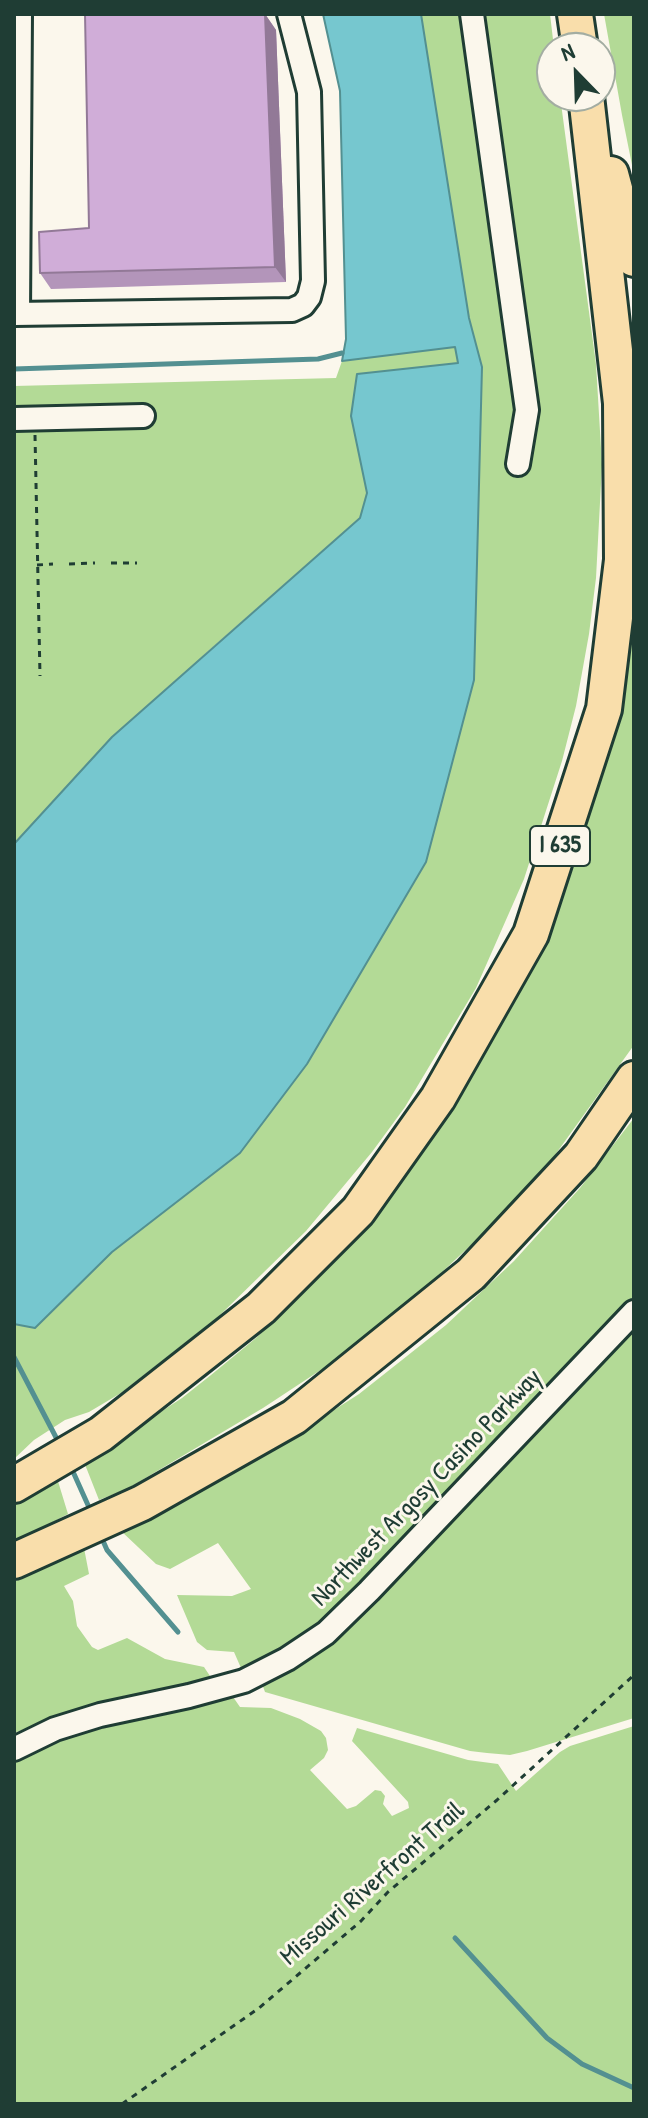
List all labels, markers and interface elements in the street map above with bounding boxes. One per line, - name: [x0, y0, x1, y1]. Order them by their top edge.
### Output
- north arrow: [536, 32, 616, 112]
- text: N: [556, 36, 579, 68]
- road number: I 635: [530, 826, 590, 866]
- street label: Northwest Argosy Casino Parkway: [305, 1363, 549, 1613]
- street label: Missouri Riverfront Trail: [274, 1795, 472, 1973]

